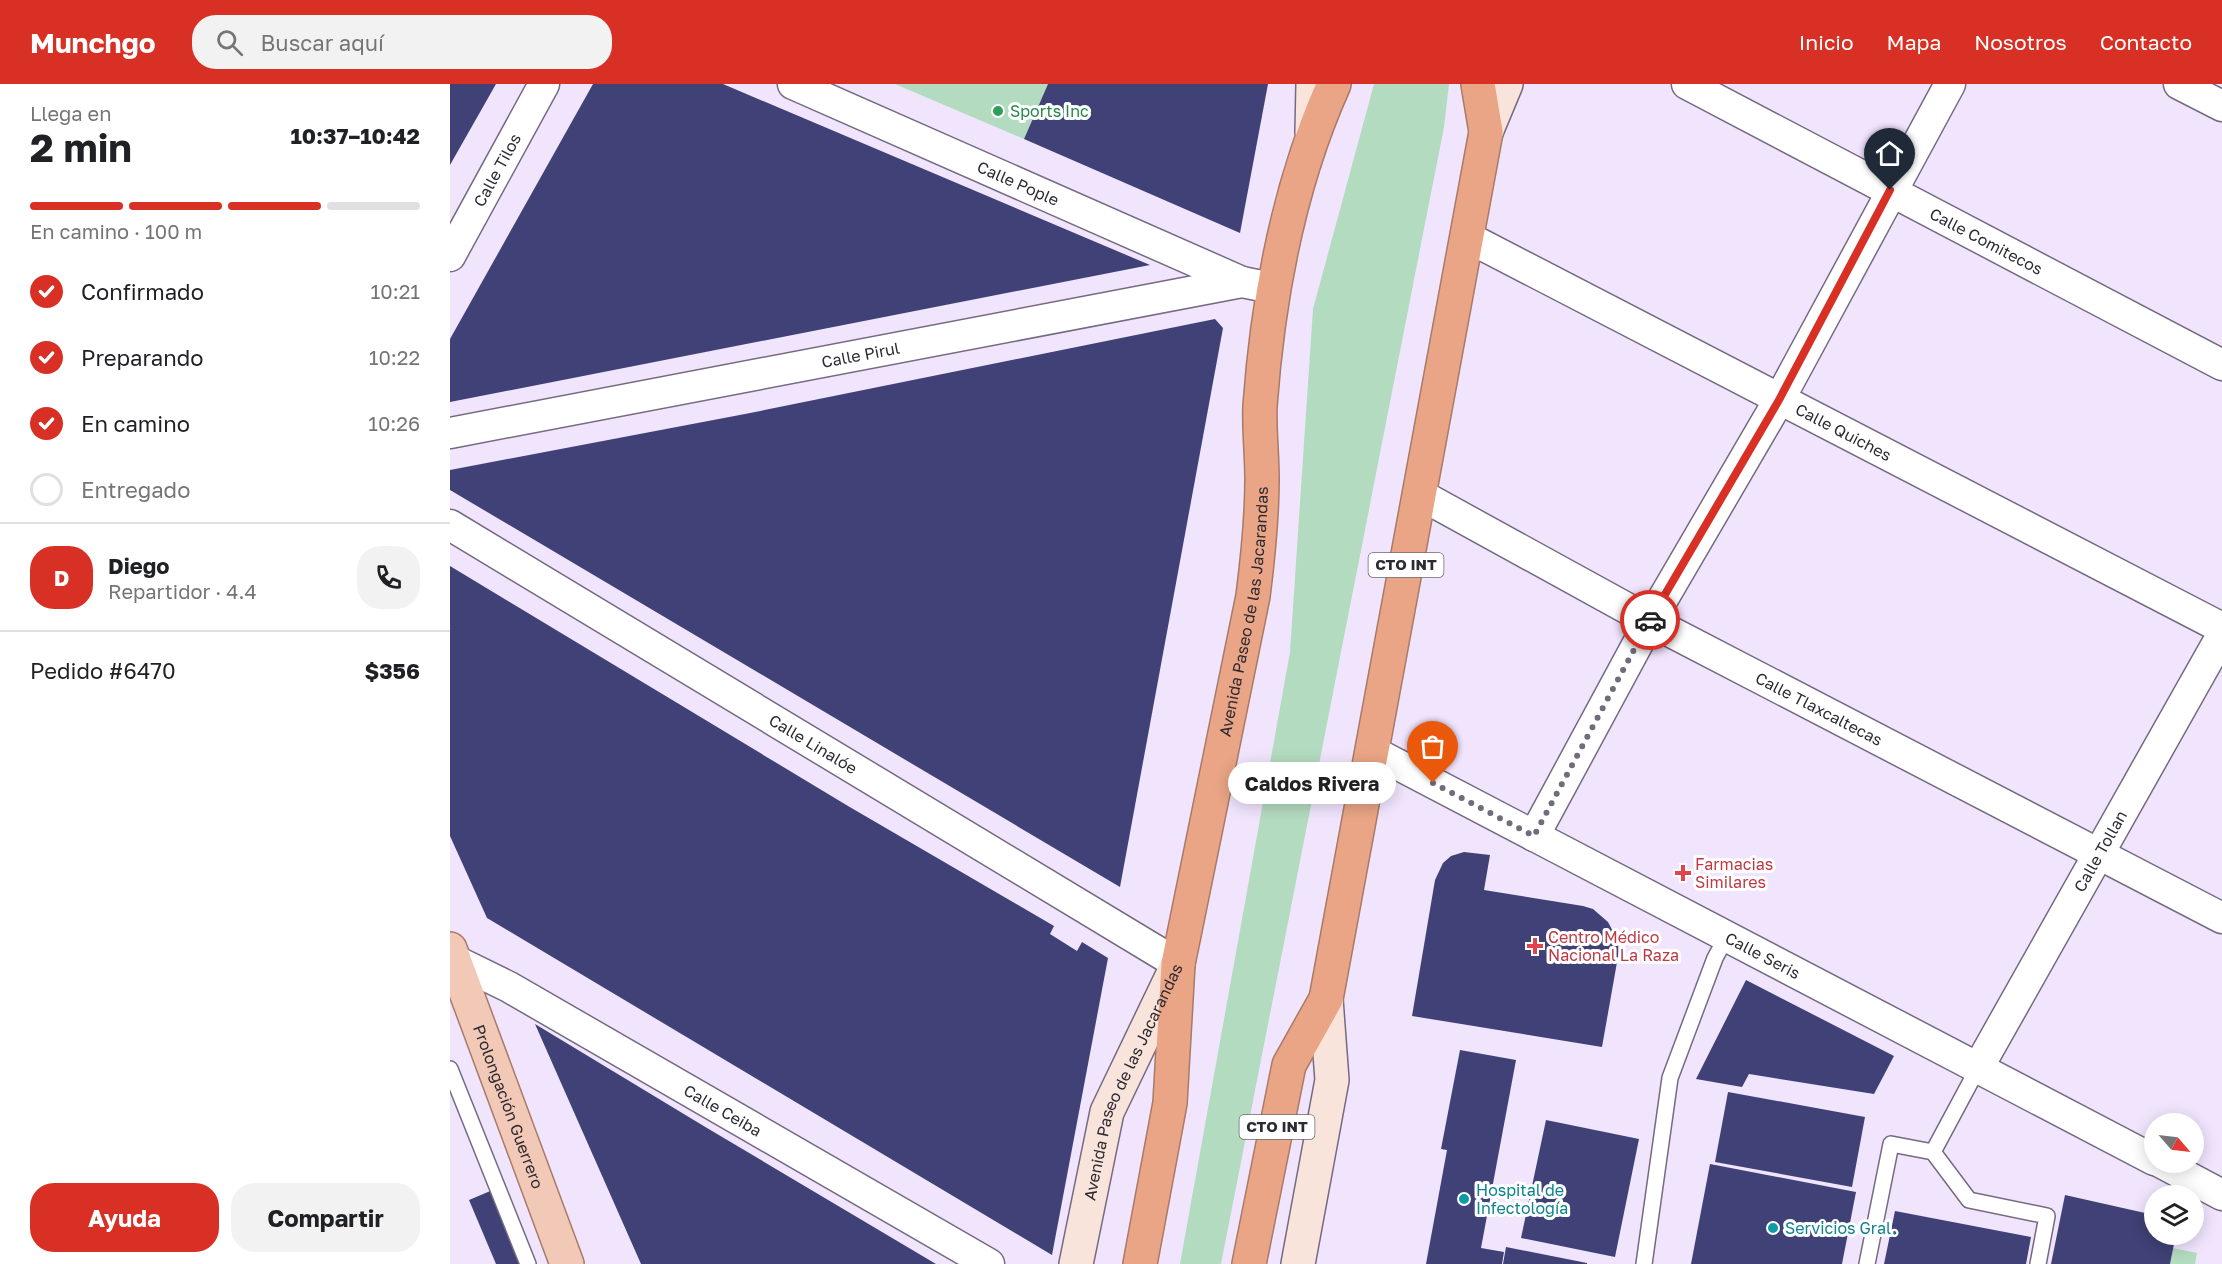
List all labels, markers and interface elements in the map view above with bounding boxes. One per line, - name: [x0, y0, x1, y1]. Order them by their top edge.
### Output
- search box: [192, 15, 612, 69]
- text: Munchgo: [30, 26, 156, 59]
- icon: search: [213, 26, 246, 59]
- text: Buscar aquí: [261, 29, 384, 56]
- text: Inicio: [1799, 29, 1854, 55]
- text: Mapa: [1887, 29, 1941, 55]
- text: Nosotros: [1974, 29, 2067, 55]
- text: Contacto: [2100, 29, 2192, 55]
- text: Llega en: [30, 101, 112, 125]
- place label: Sports Inc: [1010, 101, 1089, 121]
- marker: Sports Inc: [991, 104, 1005, 118]
- text: 10:37–10:42: [290, 122, 420, 149]
- text: 2 min: [30, 124, 132, 171]
- pin: [1864, 128, 1915, 190]
- street label: Calle Tilos: [469, 130, 525, 210]
- icon: home: [1873, 137, 1906, 170]
- street label: Calle Pople: [974, 156, 1062, 210]
- street label: Calle Comitecos: [1926, 203, 2046, 279]
- text: En camino · 100 m: [30, 219, 202, 243]
- icon: check: [30, 275, 63, 308]
- text: Confirmado: [81, 278, 204, 305]
- text: 10:21: [371, 279, 420, 303]
- street label: Calle Pirul: [820, 337, 901, 372]
- icon: check: [30, 341, 63, 374]
- text: Preparando: [81, 344, 204, 371]
- text: 10:22: [369, 345, 420, 369]
- street label: Calle Quiches: [1792, 399, 1895, 465]
- icon: check: [30, 407, 63, 440]
- text: En camino: [81, 410, 190, 437]
- text: 10:26: [368, 411, 420, 435]
- text: Entregado: [81, 476, 190, 503]
- street label: Avenida Paseo de las Jacarandas: [1215, 486, 1272, 738]
- button: phone: [357, 546, 420, 609]
- text: Diego: [108, 552, 169, 579]
- road number: CTO INT: [1368, 553, 1444, 577]
- text: D: [54, 564, 69, 591]
- text: Repartidor · 4.4: [108, 579, 257, 603]
- courier: [1620, 590, 1680, 650]
- icon: car: [1634, 604, 1667, 637]
- text: Pedido #6470: [30, 657, 176, 684]
- text: $356: [364, 657, 420, 684]
- street label: Calle Tlaxcaltecas: [1752, 667, 1886, 750]
- street label: Calle Linalóe: [765, 710, 861, 778]
- pin: [1407, 721, 1458, 783]
- icon: bag: [1416, 730, 1449, 763]
- callout: Caldos Rivera: [1229, 762, 1397, 804]
- text: Caldos Rivera: [1245, 771, 1379, 795]
- street label: Calle Tollan: [2069, 807, 2131, 895]
- place label: Farmacias Similares: [1695, 854, 1773, 892]
- marker: Farmacias Similares: [1676, 866, 1690, 880]
- place label: Centro Médico Nacional La Raza: [1548, 927, 1679, 965]
- street label: Calle Seris: [1722, 928, 1804, 983]
- marker: Centro Médico Nacional La Raza: [1526, 937, 1544, 955]
- street label: Avenida Paseo de las Jacarandas: [1079, 960, 1187, 1202]
- street label: Prolongación Guerrero: [469, 1022, 548, 1191]
- street label: Calle Ceiba: [680, 1080, 765, 1141]
- north arrow: [2144, 1113, 2204, 1173]
- map controls: [2144, 1113, 2204, 1245]
- road number: CTO INT: [1240, 1115, 1314, 1139]
- place label: Hospital de Infectología: [1476, 1180, 1568, 1218]
- button: Ayuda: [30, 1183, 219, 1252]
- button: Compartir: [231, 1183, 420, 1252]
- button: layers: [2144, 1185, 2204, 1245]
- marker: Hospital de Infectología: [1457, 1192, 1471, 1206]
- place label: Servicios Gral.: [1785, 1218, 1897, 1238]
- marker: Servicios Gral.: [1766, 1221, 1780, 1235]

